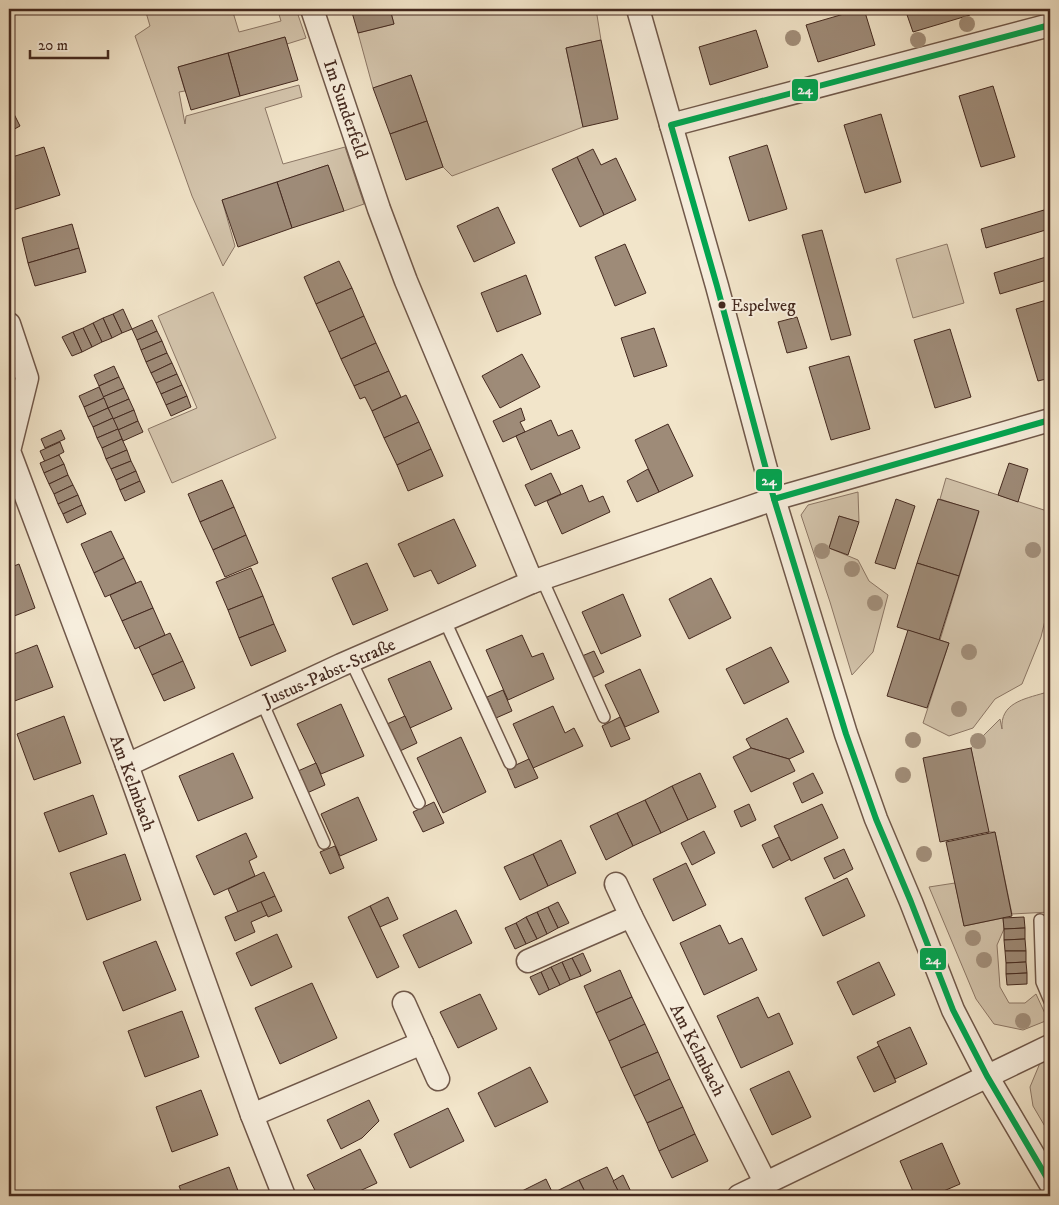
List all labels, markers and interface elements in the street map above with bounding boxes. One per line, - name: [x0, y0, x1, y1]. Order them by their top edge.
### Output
- scale bar: [30, 28, 108, 60]
- text: 20 m: [38, 36, 68, 55]
- street label: Im Sunderfeld: [318, 57, 372, 162]
- line badge: 24: [791, 78, 819, 102]
- text: 24: [798, 81, 813, 99]
- place label: Espelweg: [731, 295, 796, 317]
- marker: Espelweg: [717, 300, 727, 310]
- line badge: 24: [755, 468, 783, 492]
- text: 24: [762, 472, 777, 490]
- street label: Justus-Pabst-Straße: [258, 634, 399, 713]
- street label: Am Kelmbach: [104, 732, 160, 835]
- line badge: 24: [919, 947, 947, 971]
- text: 24: [926, 951, 941, 969]
- street label: Am Kelmbach: [664, 1001, 730, 1101]

